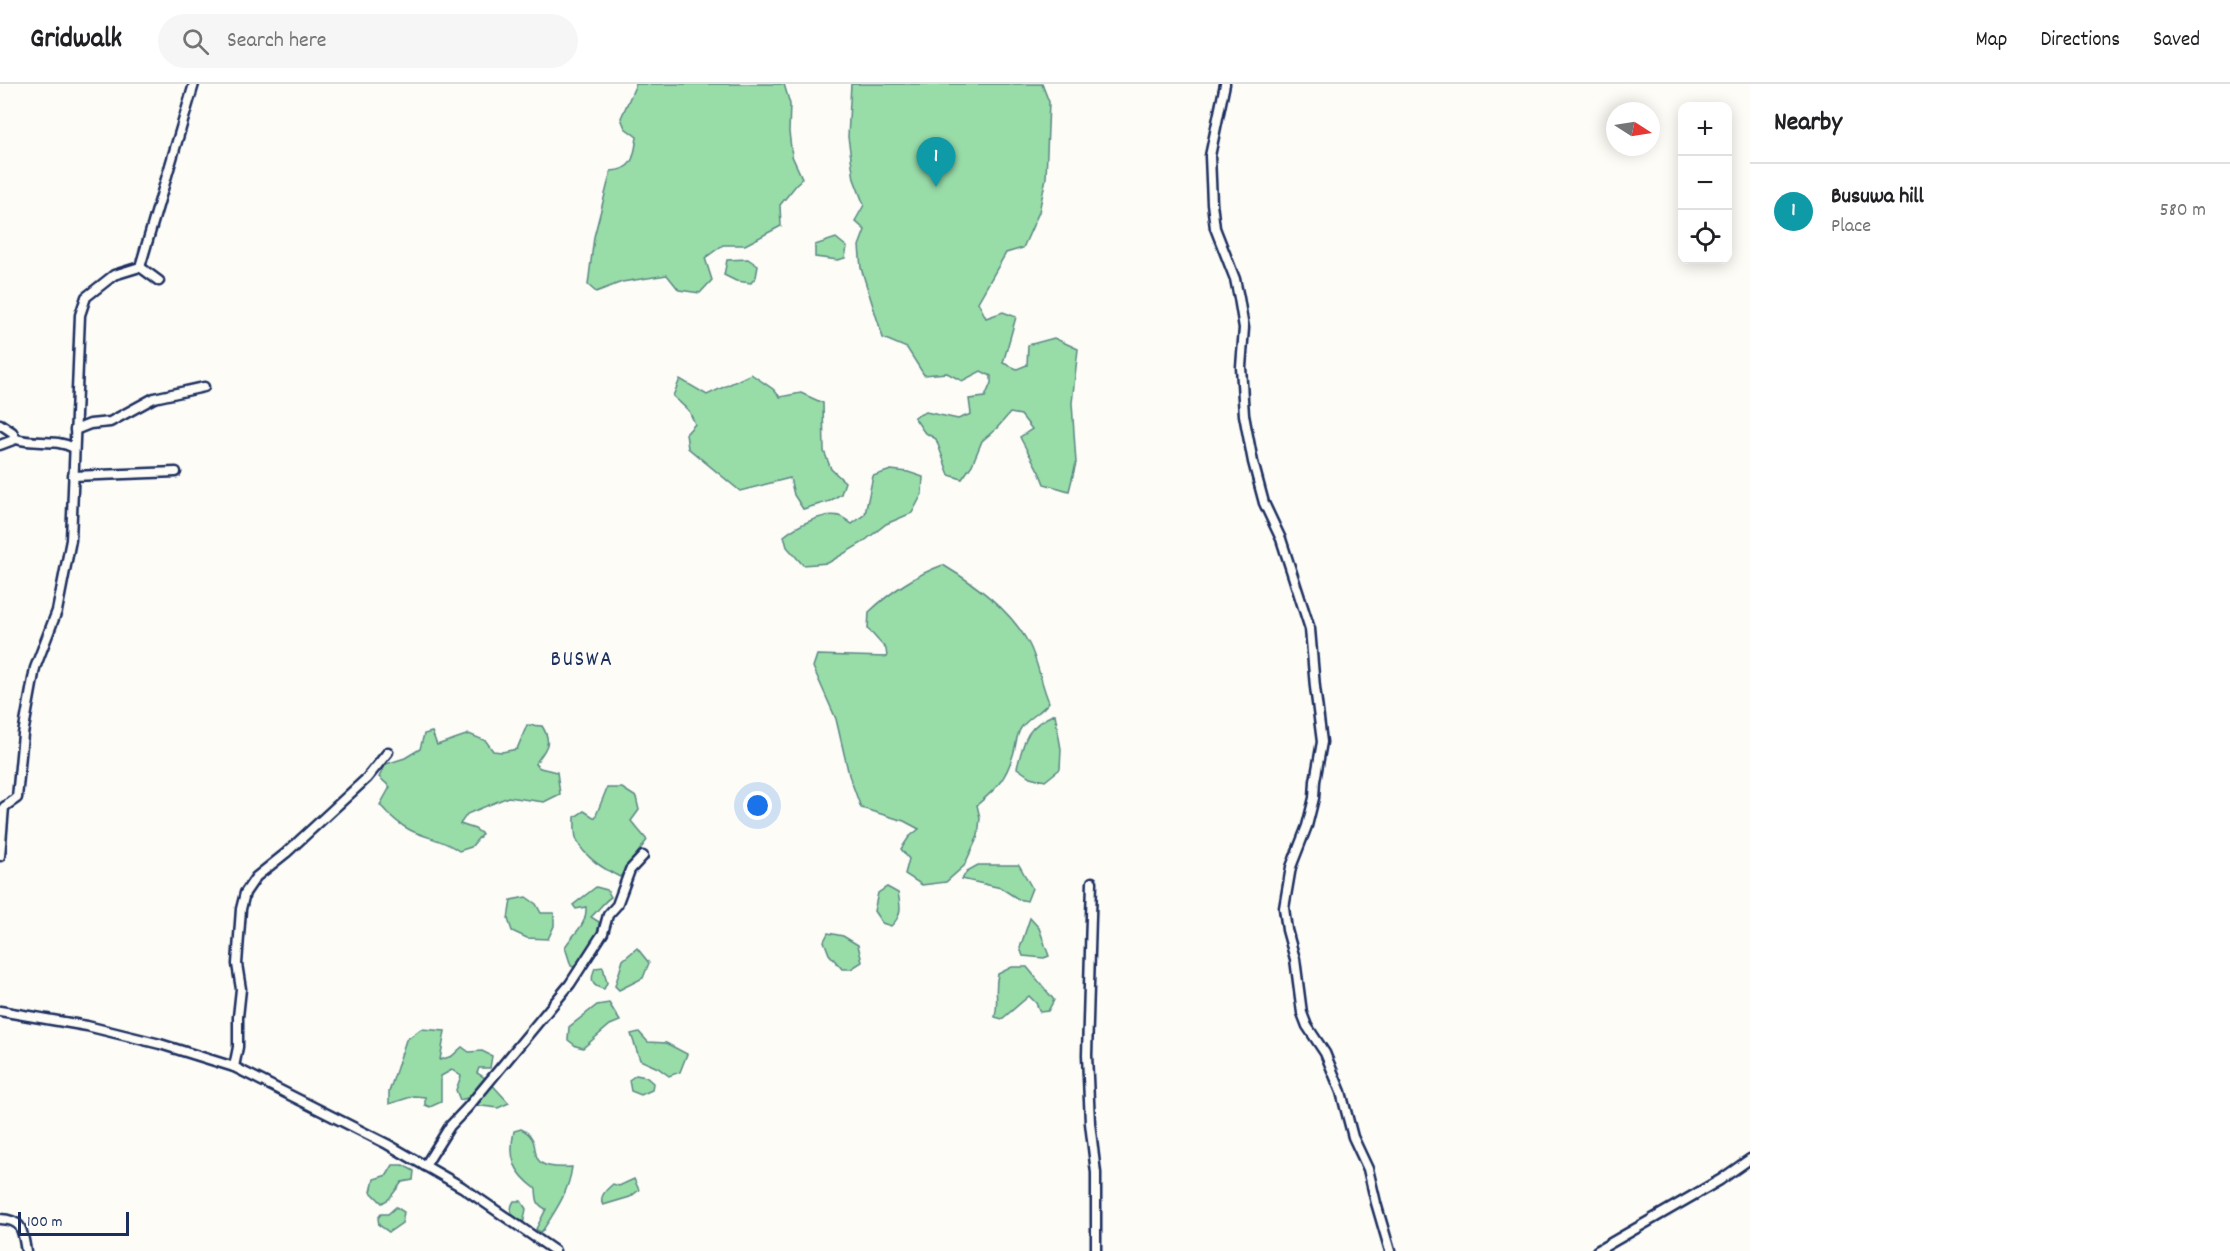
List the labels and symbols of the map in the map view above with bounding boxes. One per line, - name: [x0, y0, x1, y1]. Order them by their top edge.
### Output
- north arrow: [1606, 102, 1660, 156]
- pin: 1: [916, 138, 956, 187]
- district label: BUSWA: [551, 645, 613, 676]
- your location: [743, 791, 772, 820]
- scale bar: [18, 1209, 129, 1236]

